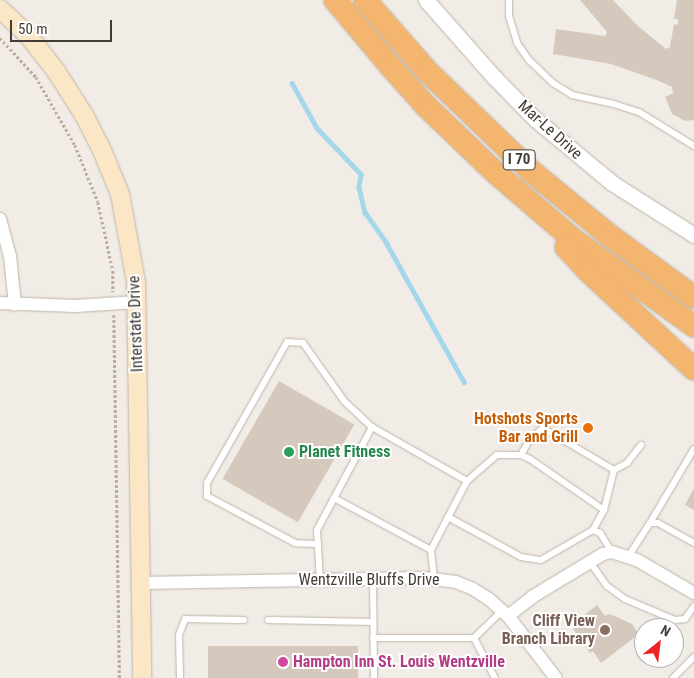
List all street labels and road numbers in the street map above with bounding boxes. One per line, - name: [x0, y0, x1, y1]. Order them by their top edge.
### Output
- street label: Mar-Le Drive: [514, 96, 586, 164]
- road number: I 70: [502, 148, 536, 172]
- street label: Interstate Drive: [125, 276, 147, 372]
- street label: Wentzville Bluffs Drive: [298, 570, 440, 590]

